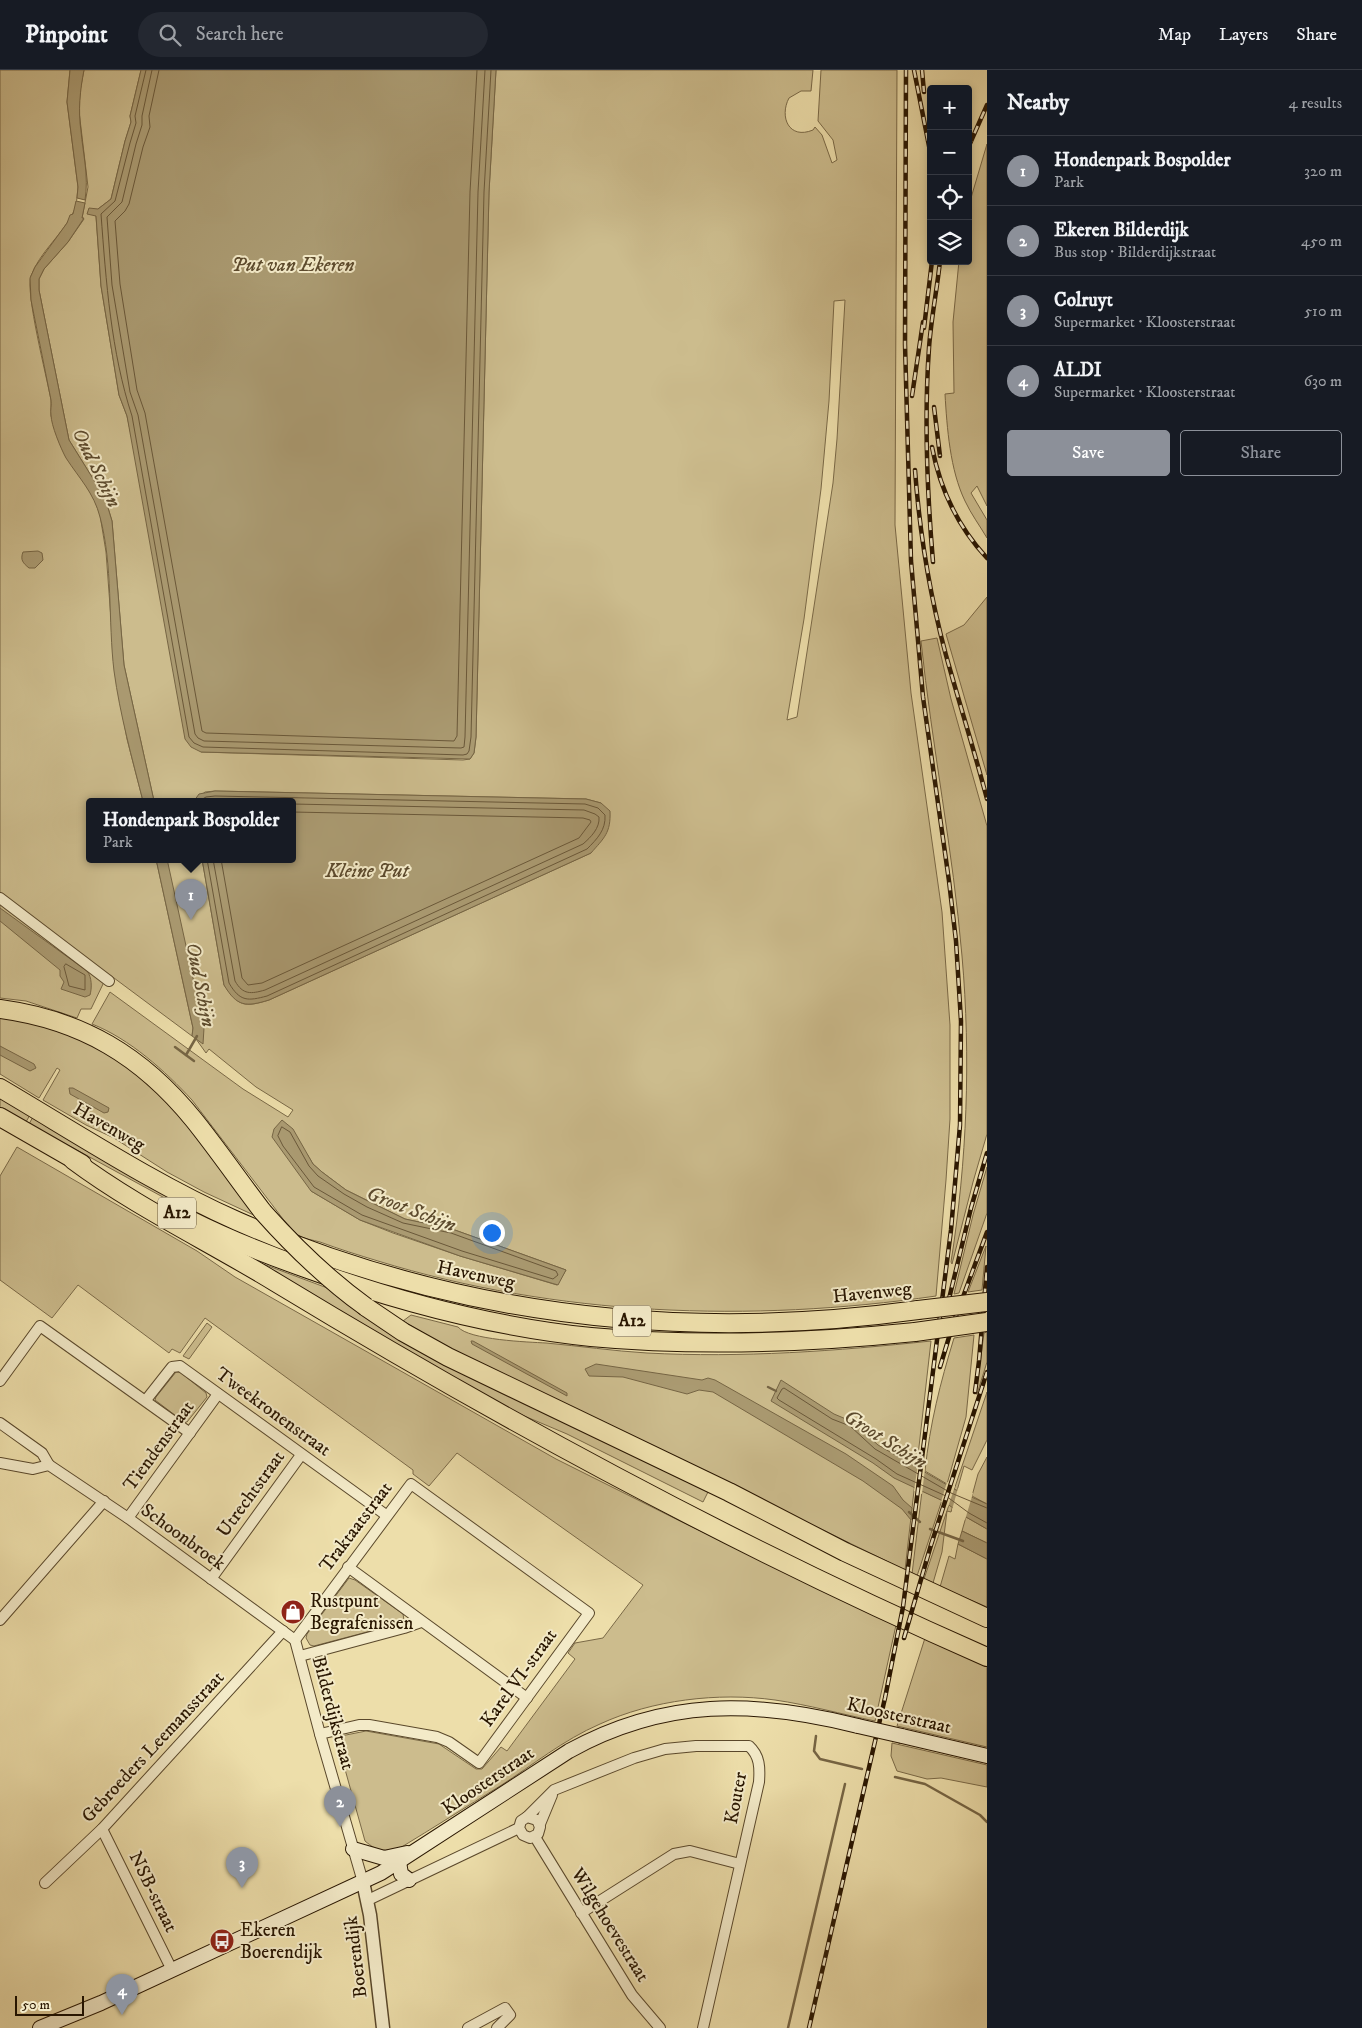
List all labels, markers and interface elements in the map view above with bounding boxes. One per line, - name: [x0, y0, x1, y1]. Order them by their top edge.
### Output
- search box: [138, 12, 488, 57]
- text: Pinpoint: [25, 20, 108, 50]
- icon: search: [156, 21, 184, 49]
- text: Search here: [196, 23, 284, 46]
- text: Map: [1158, 24, 1191, 46]
- text: Layers: [1219, 24, 1268, 46]
- text: Share: [1296, 24, 1337, 46]
- map controls: [927, 85, 972, 265]
- button: +: [927, 85, 972, 130]
- text: Nearby: [1007, 90, 1069, 116]
- text: 4 results: [1289, 93, 1342, 113]
- button: −: [927, 130, 972, 175]
- text: Hondenpark Bospolder: [1054, 149, 1231, 172]
- text: 1: [1020, 161, 1026, 181]
- text: 320 m: [1304, 161, 1342, 181]
- text: Park: [1054, 172, 1084, 192]
- button: locate: [927, 175, 972, 220]
- text: Ekeren Bilderdijk: [1054, 219, 1189, 242]
- button: layers: [927, 220, 972, 265]
- text: 2: [1019, 231, 1027, 251]
- text: 450 m: [1301, 231, 1342, 251]
- text: Bus stop · Bilderdijkstraat: [1054, 242, 1216, 262]
- water label: Put van Ekeren: [232, 253, 354, 278]
- text: Colruyt: [1054, 289, 1113, 312]
- text: 3: [1020, 301, 1026, 321]
- text: 510 m: [1304, 301, 1342, 321]
- text: Supermarket · Kloosterstraat: [1054, 312, 1235, 332]
- text: ALDI: [1054, 359, 1102, 382]
- text: 4: [1018, 371, 1028, 391]
- text: 630 m: [1304, 371, 1342, 391]
- text: Supermarket · Kloosterstraat: [1054, 382, 1235, 402]
- water label: Oud Schijn: [66, 424, 126, 512]
- button: Save: [1007, 430, 1170, 476]
- button: Share: [1180, 430, 1342, 476]
- popup: [86, 798, 296, 863]
- text: Hondenpark Bospolder: [103, 809, 279, 832]
- text: Park: [103, 832, 133, 852]
- water label: Kleine Put: [324, 859, 410, 884]
- pin: 1: [175, 879, 207, 920]
- water label: Oud Schijn: [180, 941, 220, 1029]
- street label: Havenweg: [69, 1097, 150, 1157]
- water label: Groot Schijn: [363, 1182, 459, 1238]
- road number: A12: [158, 1198, 196, 1228]
- your location: [479, 1220, 505, 1246]
- street label: Havenweg: [435, 1256, 518, 1295]
- street label: Havenweg: [831, 1277, 913, 1309]
- road number: A12: [613, 1306, 651, 1336]
- street label: Tweekronenstraat: [211, 1362, 335, 1462]
- street label: Tiendenstraat: [119, 1396, 199, 1496]
- water label: Groot Schijn: [839, 1405, 931, 1475]
- street label: Utrechtstraat: [212, 1446, 290, 1542]
- street label: Traktaatstraat: [315, 1477, 397, 1577]
- street label: Schoonbroek: [136, 1499, 230, 1576]
- place label: Rustpunt Begrafenissen: [310, 1590, 414, 1635]
- shop icon: Rustpunt Begrafenissen: [280, 1599, 306, 1625]
- street label: Karel VI-straat: [476, 1625, 562, 1731]
- street label: Bilderdijkstraat: [307, 1654, 359, 1772]
- street label: Gebroeders Leemansstraat: [77, 1666, 229, 1828]
- street label: Kloosterstraat: [844, 1693, 954, 1739]
- street label: Kloosterstraat: [437, 1742, 539, 1820]
- street label: Kouter: [720, 1770, 752, 1826]
- pin: 2: [324, 1786, 356, 1827]
- pin: 3: [226, 1847, 258, 1888]
- street label: NSB-straat: [124, 1848, 182, 1936]
- street label: Wilgehoevestraat: [565, 1863, 654, 1986]
- street label: Boerendijk: [339, 1914, 372, 1999]
- place label: Ekeren Boerendijk: [240, 1919, 323, 1964]
- bus stop icon: Ekeren Boerendijk: [209, 1928, 235, 1954]
- pin: 4: [106, 1974, 138, 2015]
- scale bar: [15, 1993, 84, 2016]
- text: 50 m: [22, 1996, 50, 2014]

